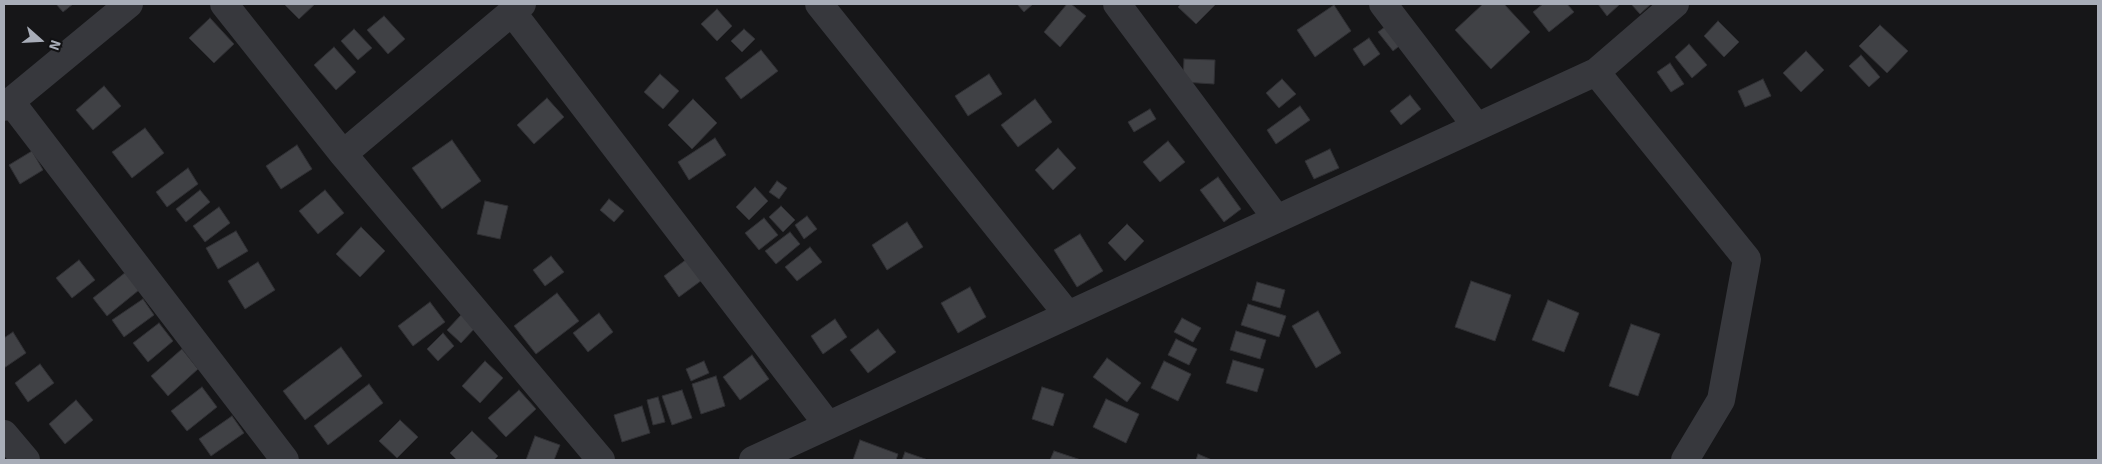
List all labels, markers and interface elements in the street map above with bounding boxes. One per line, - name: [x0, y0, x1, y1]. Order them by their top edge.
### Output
- north arrow: [15, 15, 65, 65]
- text: N: [45, 38, 64, 52]

